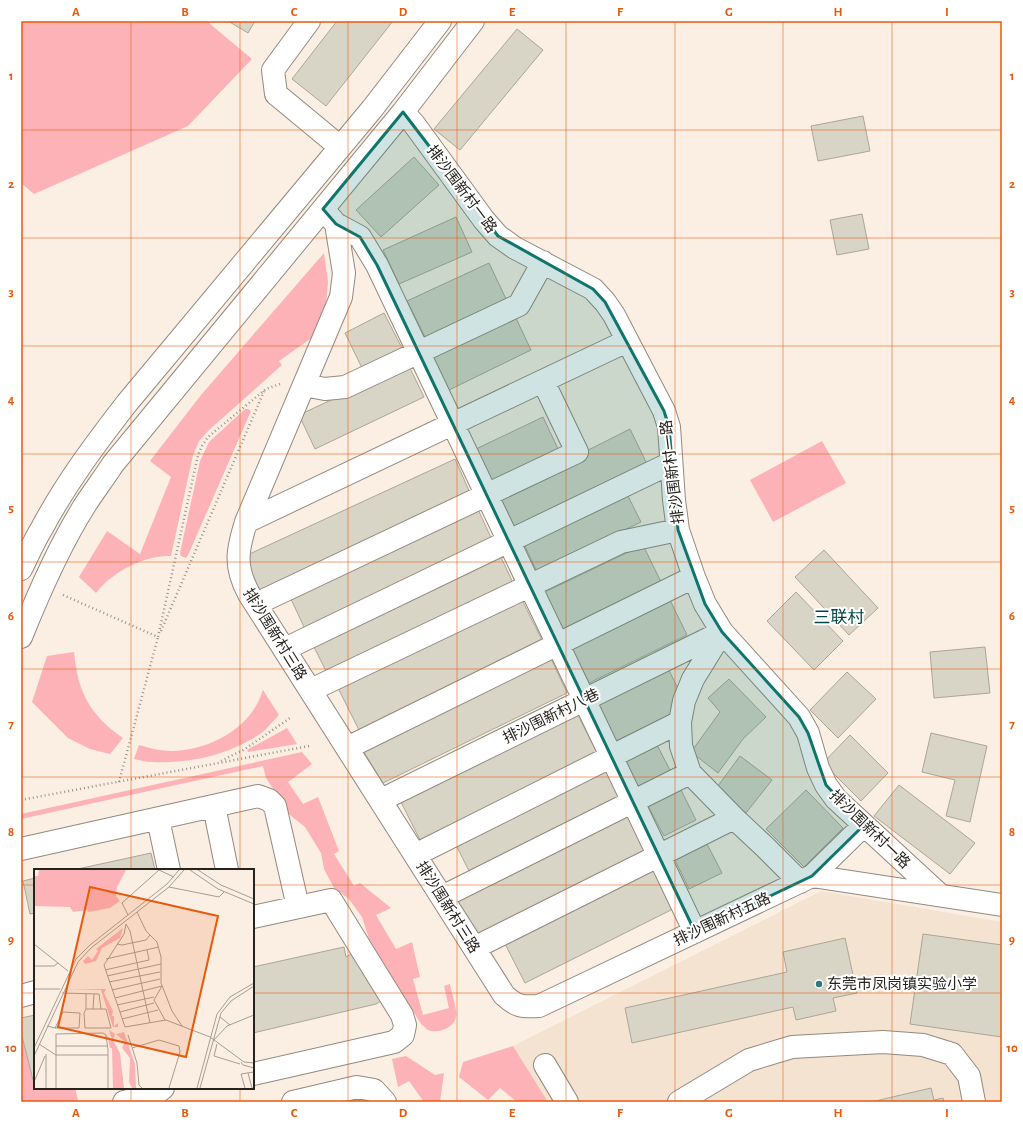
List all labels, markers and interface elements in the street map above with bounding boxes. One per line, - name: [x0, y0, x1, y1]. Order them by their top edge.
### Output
- text: A: [72, 6, 80, 19]
- text: B: [181, 6, 189, 19]
- text: C: [291, 6, 298, 19]
- text: D: [399, 6, 408, 19]
- text: E: [509, 6, 516, 19]
- text: F: [617, 6, 624, 19]
- text: G: [725, 6, 733, 19]
- text: H: [833, 6, 843, 19]
- text: I: [945, 6, 949, 19]
- text: 1: [9, 70, 13, 83]
- text: 1: [1010, 70, 1014, 83]
- street label: 排沙围新村一路: [424, 142, 501, 236]
- text: 2: [8, 178, 14, 191]
- text: 2: [1009, 178, 1015, 191]
- text: 3: [8, 286, 14, 299]
- text: 3: [1009, 286, 1015, 299]
- text: 4: [8, 394, 15, 407]
- text: 4: [1009, 394, 1016, 407]
- street label: 排沙围新村一路: [657, 419, 686, 525]
- text: 5: [8, 502, 14, 515]
- text: 5: [1009, 502, 1015, 515]
- street label: 排沙围新村三路: [240, 585, 310, 683]
- district label: 三联村: [814, 608, 865, 626]
- text: 6: [8, 610, 14, 623]
- text: 6: [1009, 610, 1015, 623]
- street label: 排沙围新村八巷: [500, 685, 602, 746]
- text: 7: [8, 718, 14, 731]
- text: 7: [1009, 718, 1015, 731]
- street label: 排沙围新村一路: [827, 786, 914, 871]
- text: 8: [8, 826, 14, 839]
- text: 8: [1009, 826, 1015, 839]
- street label: 排沙围新村三路: [413, 858, 483, 956]
- inset map: [34, 869, 254, 1089]
- street label: 排沙围新村五路: [671, 889, 773, 948]
- text: 9: [8, 934, 14, 947]
- text: 9: [1009, 934, 1015, 947]
- place label: 东莞市凤岗镇实验小学: [827, 976, 977, 992]
- marker: 东莞市凤岗镇实验小学: [814, 979, 824, 989]
- text: 10: [5, 1042, 17, 1055]
- text: 10: [1006, 1042, 1018, 1055]
- text: A: [72, 1107, 80, 1120]
- text: B: [181, 1107, 189, 1120]
- text: C: [291, 1107, 298, 1120]
- text: D: [399, 1107, 408, 1120]
- text: E: [509, 1107, 516, 1120]
- text: F: [617, 1107, 624, 1120]
- text: G: [725, 1107, 733, 1120]
- text: H: [833, 1107, 843, 1120]
- text: I: [945, 1107, 949, 1120]

